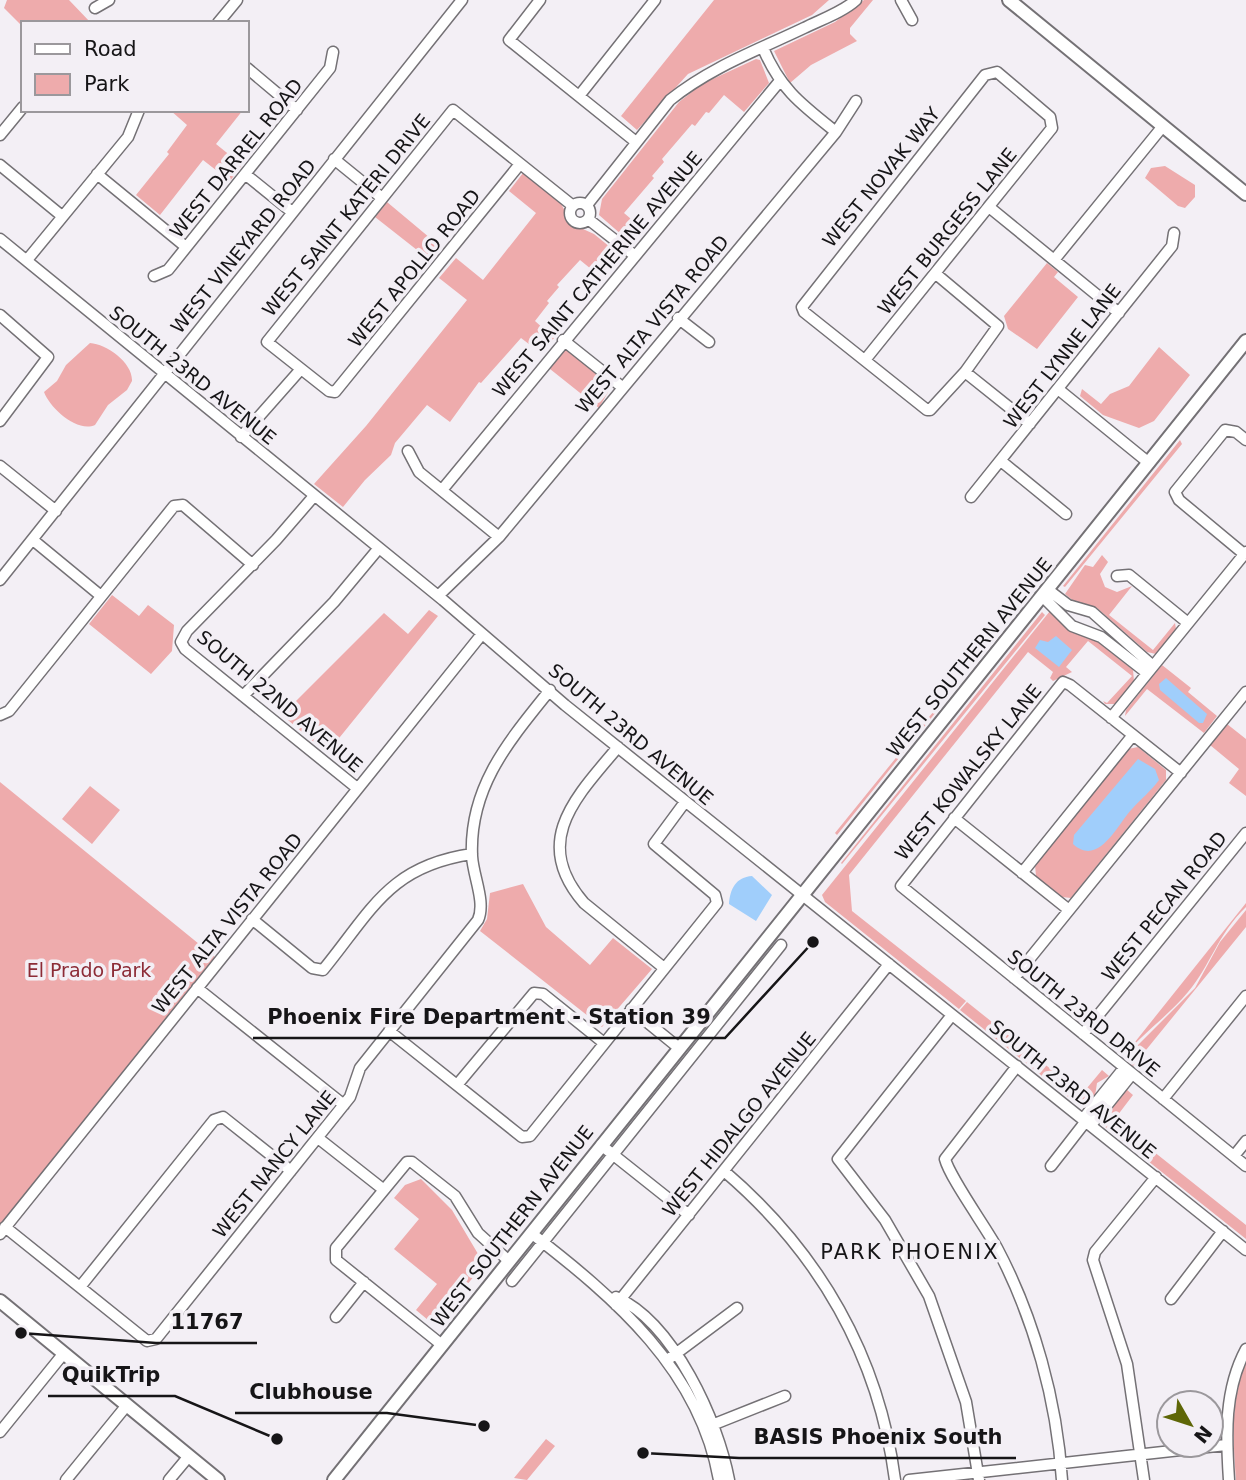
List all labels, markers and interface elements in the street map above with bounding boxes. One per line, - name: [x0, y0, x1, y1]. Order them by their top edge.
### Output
- legend: [21, 21, 248, 112]
- text: Road: [84, 37, 137, 61]
- text: Park: [84, 72, 130, 96]
- street label: WEST DARREL ROAD: [165, 74, 307, 242]
- street label: WEST NOVAK WAY: [818, 102, 944, 251]
- street label: WEST SAINT KATERI DRIVE: [258, 109, 434, 321]
- street label: WEST BURGESS LANE: [873, 143, 1021, 319]
- street label: WEST SAINT CATHERINE AVENUE: [488, 147, 706, 401]
- street label: WEST VINEYARD ROAD: [166, 154, 320, 338]
- street label: WEST APOLLO ROAD: [344, 185, 484, 351]
- street label: WEST ALTA VISTA ROAD: [571, 230, 733, 418]
- street label: WEST LYNNE LANE: [999, 280, 1125, 432]
- street label: SOUTH 23RD AVENUE: [105, 301, 281, 449]
- street label: WEST SOUTHERN AVENUE: [882, 553, 1056, 761]
- street label: SOUTH 22ND AVENUE: [193, 625, 367, 777]
- street label: SOUTH 23RD AVENUE: [544, 659, 718, 809]
- street label: WEST KOWALSKY LANE: [890, 680, 1046, 864]
- street label: WEST PECAN ROAD: [1097, 827, 1231, 985]
- street label: WEST ALTA VISTA ROAD: [147, 828, 307, 1018]
- street label: SOUTH 23RD DRIVE: [1004, 945, 1164, 1081]
- park label: El Prado Park: [27, 959, 151, 981]
- callout: Phoenix Fire Department - Station 39: [253, 996, 725, 1038]
- text: Phoenix Fire Department - Station 39: [267, 1005, 711, 1029]
- street label: SOUTH 23RD AVENUE: [985, 1015, 1161, 1163]
- street label: WEST HIDALGO AVENUE: [658, 1027, 820, 1221]
- street label: WEST NANCY LANE: [208, 1086, 340, 1242]
- street label: WEST SOUTHERN AVENUE: [426, 1121, 598, 1331]
- district label: PARK PHOENIX: [820, 1240, 1000, 1264]
- callout: 11767: [156, 1301, 257, 1343]
- text: 11767: [170, 1310, 244, 1334]
- callout: QuikTrip: [48, 1354, 175, 1396]
- text: QuikTrip: [62, 1363, 160, 1387]
- callout: Clubhouse: [235, 1371, 387, 1413]
- text: Clubhouse: [249, 1380, 373, 1404]
- north arrow: [1155, 1389, 1225, 1459]
- callout: BASIS Phoenix South: [739, 1416, 1016, 1458]
- text: N: [1190, 1422, 1217, 1448]
- text: BASIS Phoenix South: [753, 1425, 1003, 1449]

